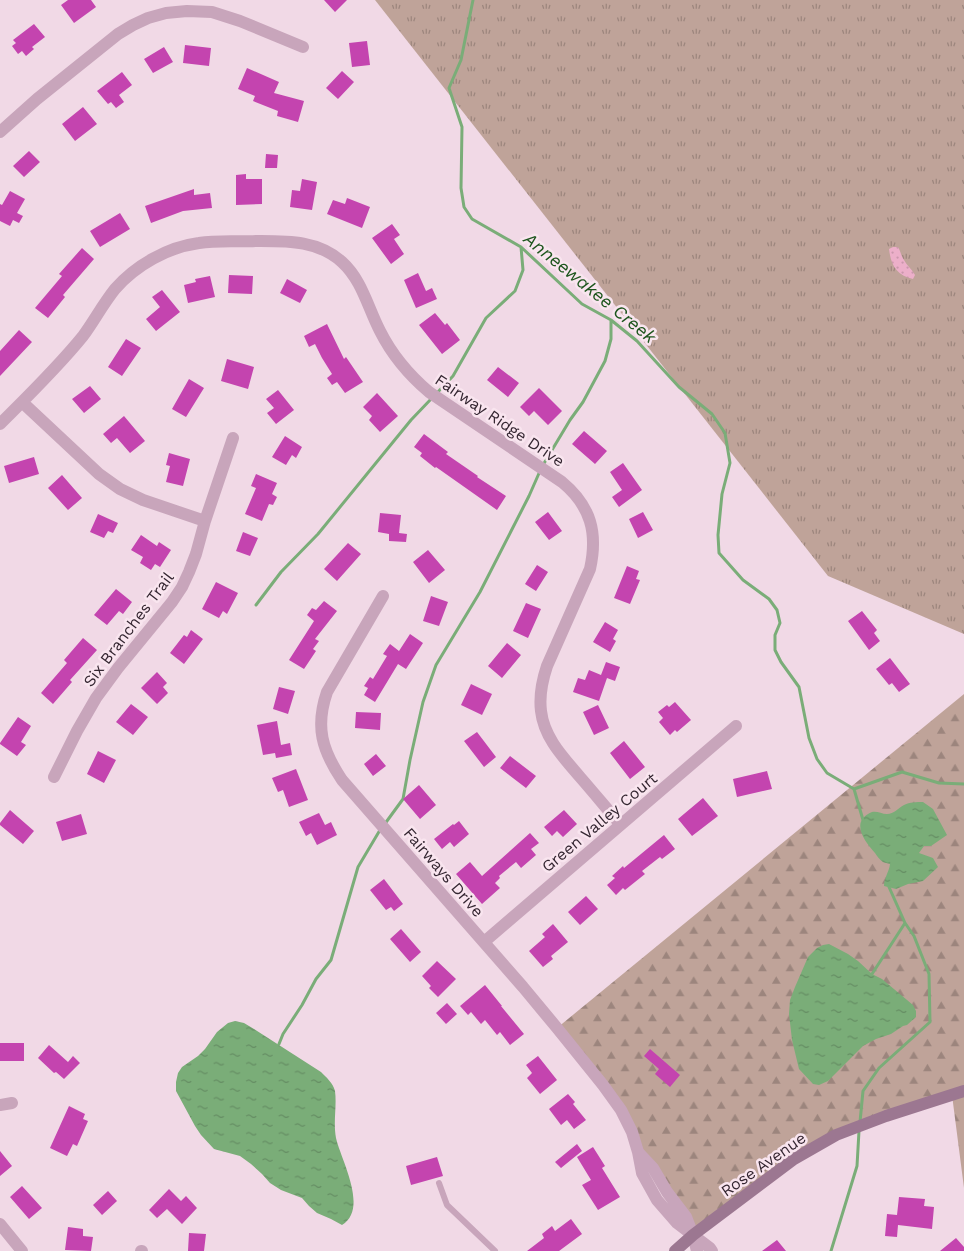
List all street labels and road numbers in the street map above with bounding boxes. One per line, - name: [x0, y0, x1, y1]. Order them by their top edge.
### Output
- street label: Fairway Ridge Drive: [432, 370, 568, 471]
- street label: Six Branches Trail: [79, 568, 178, 690]
- street label: Green Valley Court: [538, 768, 661, 876]
- street label: Fairways Drive: [400, 824, 488, 921]
- street label: Rose Avenue: [717, 1128, 809, 1201]

